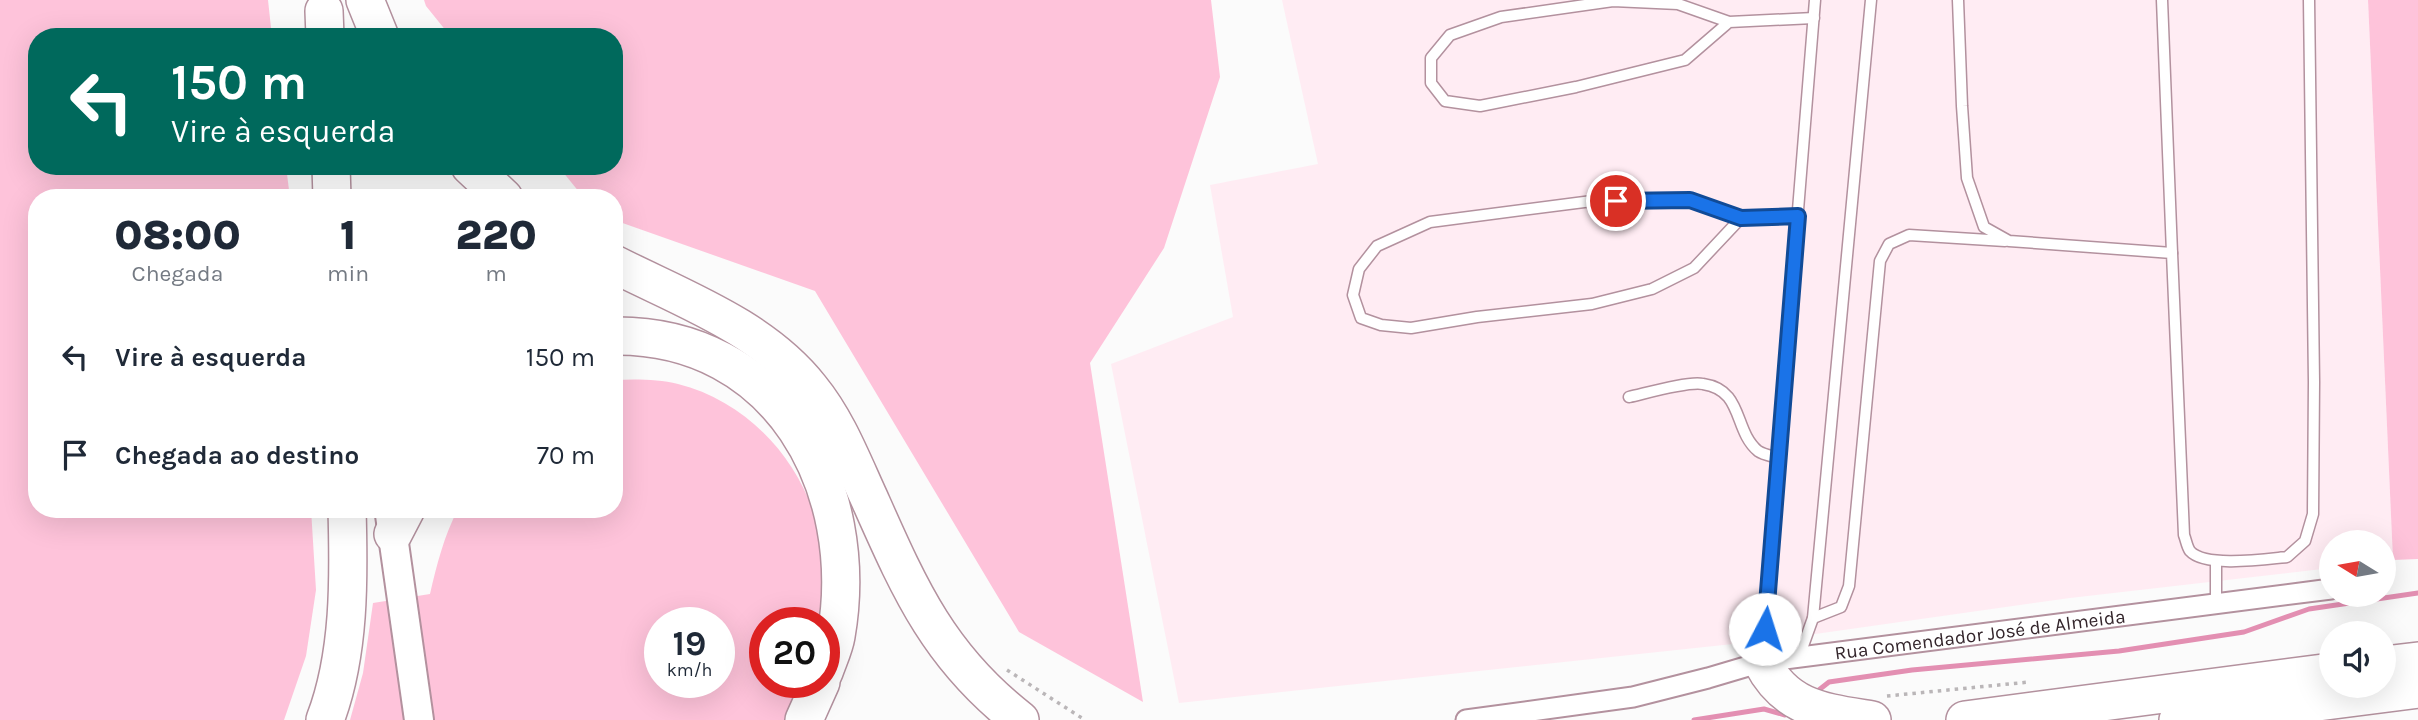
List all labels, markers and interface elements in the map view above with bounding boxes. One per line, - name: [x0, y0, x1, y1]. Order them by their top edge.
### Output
- text: 150 m: [171, 54, 307, 111]
- icon: left: [56, 56, 147, 147]
- text: Vire à esquerda: [171, 113, 395, 150]
- pin: [1586, 171, 1646, 231]
- icon: arrive: [1597, 182, 1635, 220]
- text: 08:00: [114, 210, 241, 260]
- text: 1: [340, 210, 356, 260]
- text: 220: [455, 210, 537, 260]
- text: Chegada: [132, 260, 223, 287]
- text: min: [327, 260, 369, 287]
- text: m: [485, 260, 507, 287]
- icon: left: [56, 338, 94, 376]
- text: Vire à esquerda: [115, 342, 306, 373]
- text: 150 m: [526, 342, 595, 373]
- icon: arrive: [56, 436, 94, 474]
- text: Chegada ao destino: [115, 440, 359, 471]
- text: 70 m: [537, 440, 595, 471]
- north arrow: [2319, 530, 2396, 607]
- map controls: [2319, 530, 2396, 698]
- position arrow: [1728, 592, 1802, 666]
- street label: Rua Comendador José de Almeida: [1833, 605, 2127, 665]
- speed limit sign: 20: [749, 607, 840, 698]
- button: sound: [2319, 621, 2396, 698]
- text: 19: [673, 623, 706, 664]
- text: km/h: [667, 659, 712, 681]

